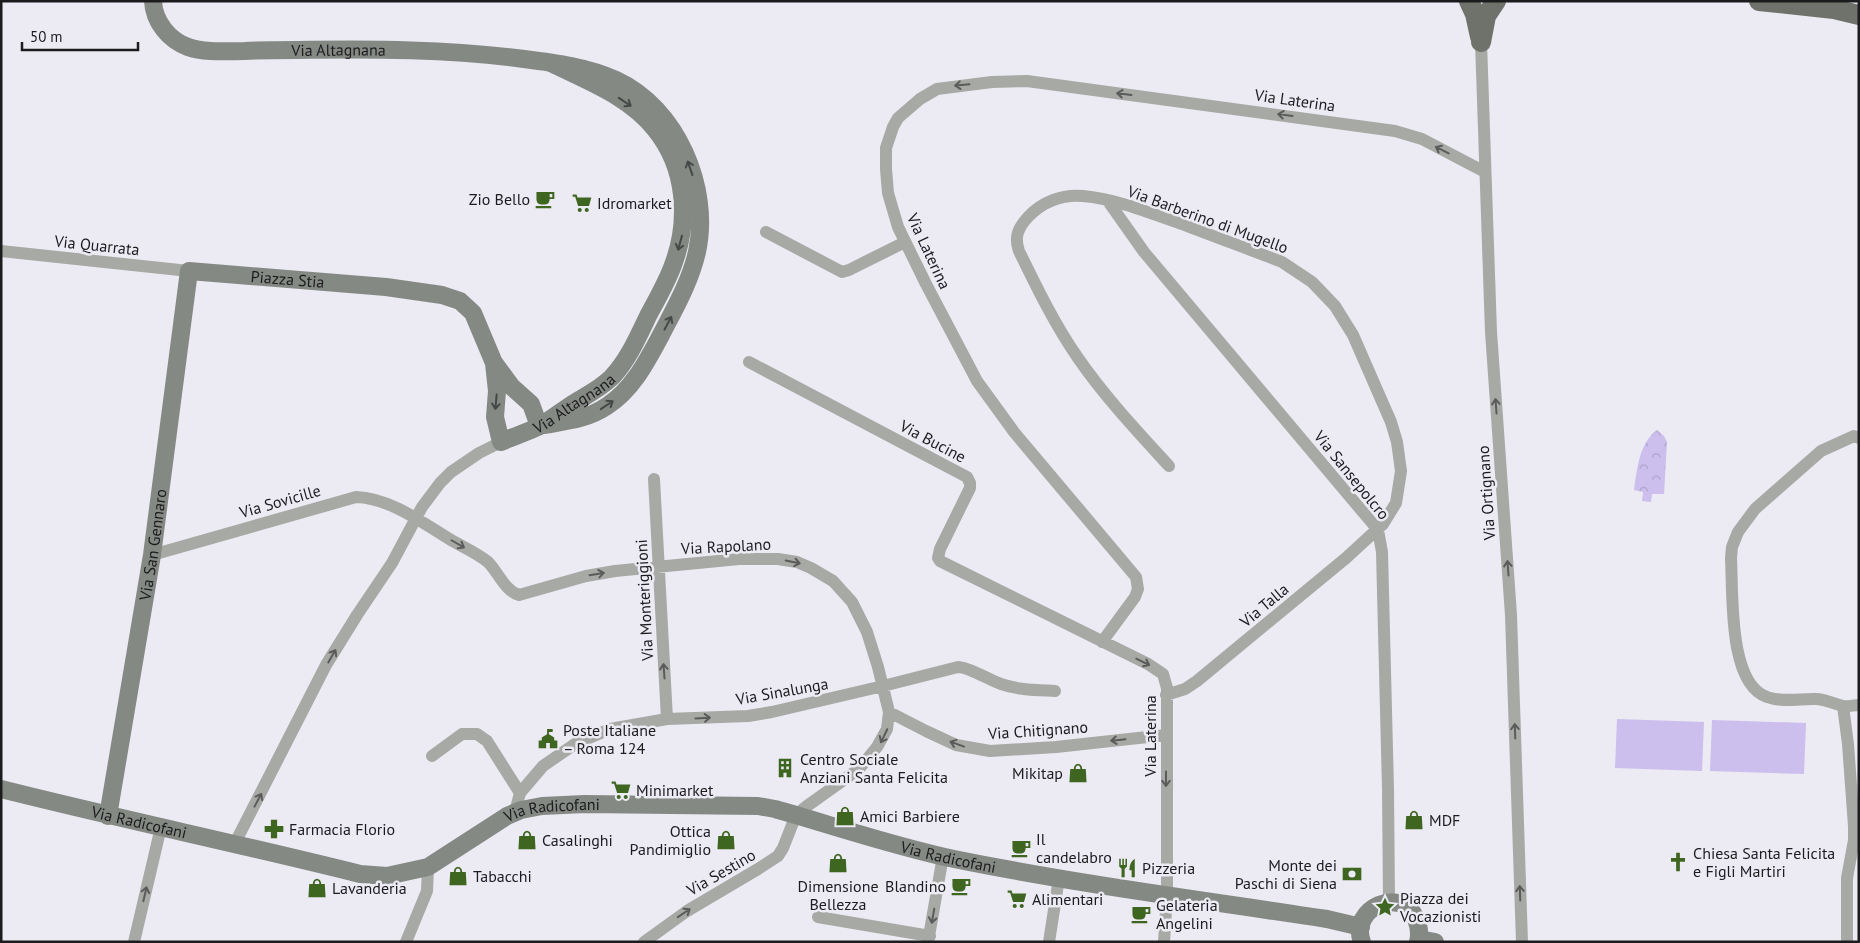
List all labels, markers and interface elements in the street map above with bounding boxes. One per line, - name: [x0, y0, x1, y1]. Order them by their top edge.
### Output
- scale bar: [22, 20, 139, 52]
- text: 50 m: [30, 27, 63, 46]
- street label: Via Altagnana: [290, 40, 386, 60]
- one-way arrow: [954, 81, 970, 90]
- street label: Via Laterina: [1252, 84, 1337, 116]
- one-way arrow: [1116, 88, 1132, 98]
- one-way arrow: [618, 96, 632, 107]
- one-way arrow: [1277, 110, 1293, 120]
- one-way arrow: [1435, 145, 1450, 154]
- one-way arrow: [685, 160, 694, 176]
- street label: Via Barberino di Mugello: [1124, 180, 1291, 257]
- cafe icon: Zio Bello: [534, 188, 556, 210]
- place label: Zio Bello: [469, 189, 530, 209]
- supermarket icon: Idromarket: [571, 192, 593, 214]
- place label: Idromarket: [597, 193, 672, 213]
- street label: Via Laterina: [902, 209, 955, 292]
- street label: Via Quarrata: [53, 230, 140, 259]
- one-way arrow: [675, 235, 684, 251]
- street label: Piazza Stia: [250, 266, 325, 292]
- one-way arrow: [663, 316, 673, 330]
- street label: Via Altagnana: [529, 369, 619, 438]
- one-way arrow: [491, 394, 500, 410]
- one-way arrow: [1492, 398, 1501, 414]
- one-way arrow: [600, 400, 614, 410]
- street label: Via Bucine: [896, 415, 969, 467]
- street label: Via Sansepolcro: [1309, 426, 1394, 524]
- street label: Via Ortignano: [1473, 445, 1499, 542]
- street label: Via Sovicille: [236, 480, 323, 522]
- street label: Via San Gennaro: [134, 488, 171, 603]
- street label: Via Rapolano: [680, 534, 771, 558]
- one-way arrow: [450, 539, 464, 549]
- street label: Via Monteriggioni: [631, 539, 657, 662]
- one-way arrow: [784, 558, 800, 567]
- one-way arrow: [1503, 561, 1512, 577]
- one-way arrow: [588, 569, 604, 579]
- street label: Via Talla: [1235, 579, 1292, 632]
- one-way arrow: [327, 648, 337, 663]
- one-way arrow: [1135, 657, 1150, 667]
- one-way arrow: [659, 663, 668, 679]
- street label: Via Sinalunga: [733, 673, 830, 709]
- street label: Via Laterina: [1140, 695, 1160, 778]
- one-way arrow: [694, 713, 710, 722]
- street label: Via Chitignano: [986, 717, 1089, 744]
- place label: Poste Italiane – Roma 124: [563, 720, 656, 758]
- one-way arrow: [1510, 723, 1519, 739]
- public building icon: Poste Italiane – Roma 124: [537, 728, 559, 750]
- one-way arrow: [879, 728, 888, 743]
- one-way arrow: [1110, 735, 1126, 745]
- one-way arrow: [949, 739, 965, 748]
- place label: Centro Sociale Anziani Santa Felicita: [800, 749, 948, 787]
- building icon: Centro Sociale Anziani Santa Felicita: [774, 757, 796, 779]
- shop icon: Mikitap: [1067, 762, 1089, 784]
- place label: Mikitap: [1012, 763, 1063, 783]
- one-way arrow: [1161, 770, 1171, 787]
- supermarket icon: Minimarket: [610, 779, 632, 801]
- place label: Minimarket: [636, 780, 714, 800]
- one-way arrow: [253, 793, 263, 808]
- street label: Via Radicofani: [500, 794, 600, 827]
- street label: Via Radicofani: [89, 801, 189, 843]
- shop icon: Amici Barbiere: [834, 805, 856, 827]
- place label: Amici Barbiere: [860, 806, 960, 826]
- shop icon: MDF: [1403, 809, 1425, 831]
- place label: MDF: [1429, 810, 1460, 830]
- pharmacy icon: Farmacia Florio: [263, 818, 285, 840]
- place label: Farmacia Florio: [289, 819, 395, 839]
- place label: Ottica Pandimiglio: [630, 821, 711, 859]
- shop icon: Casalinghi: [516, 829, 538, 851]
- shop icon: Ottica Pandimiglio: [715, 829, 737, 851]
- place label: Il candelabro: [1036, 829, 1112, 867]
- place label: Casalinghi: [542, 830, 613, 850]
- street label: Via Radicofani: [898, 836, 998, 877]
- cafe icon: Il candelabro: [1010, 837, 1032, 859]
- place label: Chiesa Santa Felicita e Figli Martiri: [1693, 843, 1835, 881]
- street label: Via Sestino: [682, 844, 759, 900]
- church icon: Chiesa Santa Felicita e Figli Martiri: [1667, 851, 1689, 873]
- shop icon: Dimensione Bellezza: [827, 852, 849, 874]
- place label: Monte dei Paschi di Siena: [1235, 855, 1337, 893]
- restaurant icon: Pizzeria: [1116, 857, 1138, 879]
- place label: Pizzeria: [1142, 858, 1195, 878]
- bank icon: Monte dei Paschi di Siena: [1341, 863, 1363, 885]
- shop icon: Tabacchi: [447, 865, 469, 887]
- place label: Tabacchi: [473, 866, 532, 886]
- cafe icon: Blandino: [950, 875, 972, 897]
- place label: Dimensione Bellezza: [797, 876, 879, 914]
- place label: Blandino: [885, 876, 946, 896]
- shop icon: Lavanderia: [306, 877, 328, 899]
- place label: Lavanderia: [332, 878, 407, 898]
- one-way arrow: [1516, 885, 1525, 901]
- one-way arrow: [141, 887, 151, 903]
- supermarket icon: Alimentari: [1006, 888, 1028, 910]
- place label: Piazza dei Vocazionisti: [1399, 888, 1481, 926]
- place label: Alimentari: [1032, 889, 1103, 909]
- place label: Gelateria Angelini: [1156, 895, 1218, 933]
- place icon: Piazza dei Vocazionisti: [1374, 896, 1396, 918]
- cafe icon: Gelateria Angelini: [1130, 903, 1152, 925]
- one-way arrow: [676, 908, 690, 918]
- one-way arrow: [927, 908, 937, 924]

